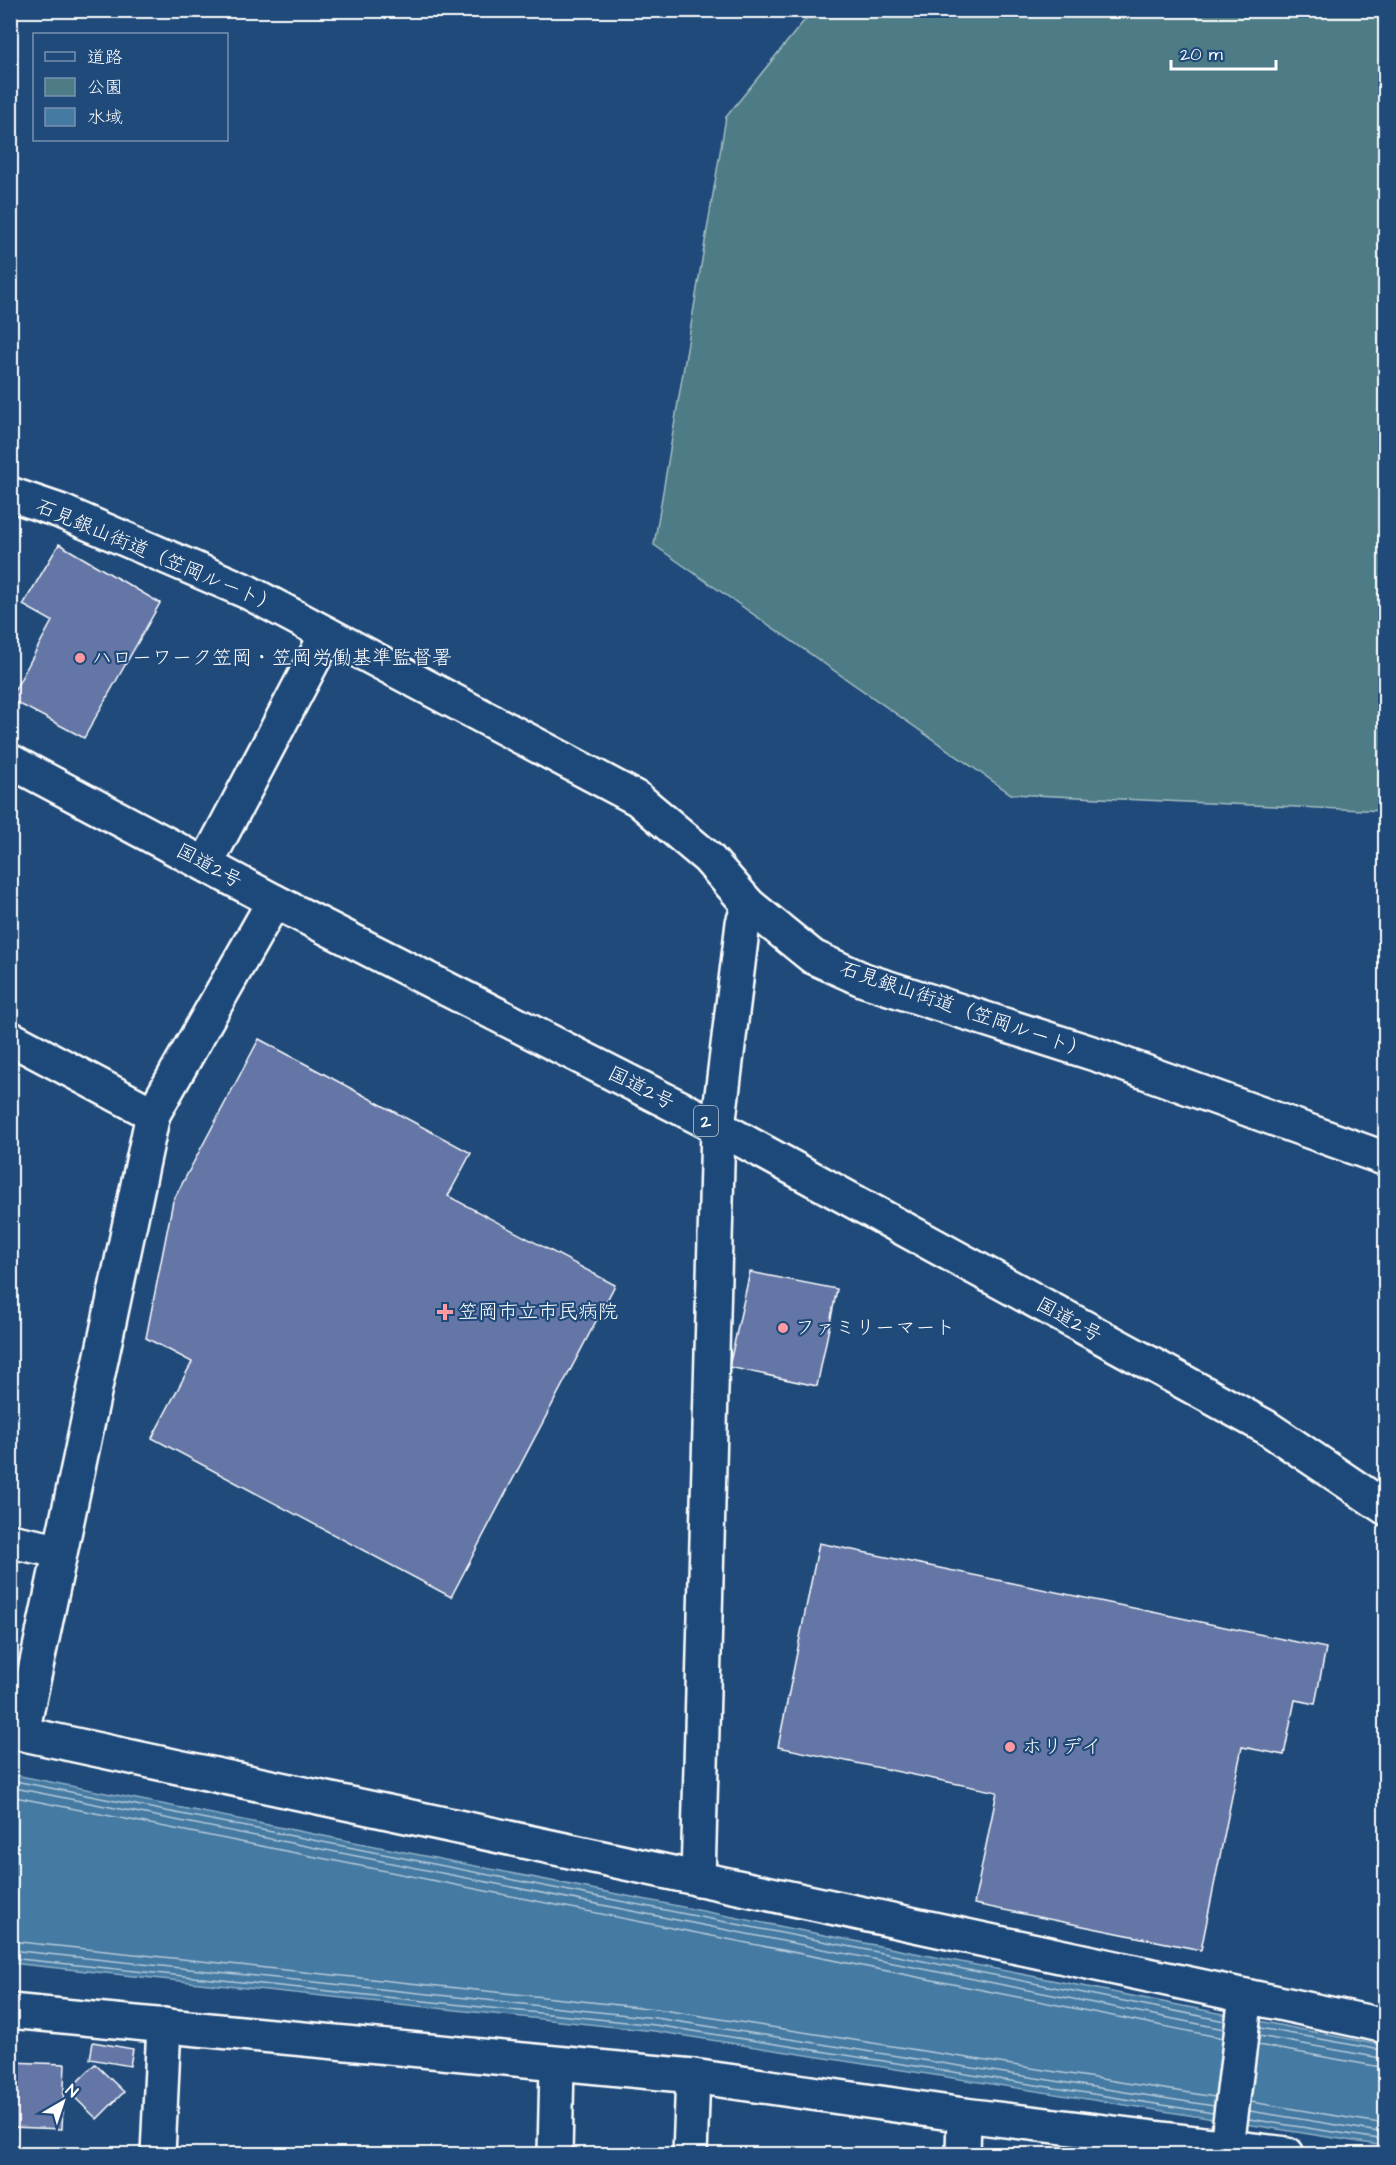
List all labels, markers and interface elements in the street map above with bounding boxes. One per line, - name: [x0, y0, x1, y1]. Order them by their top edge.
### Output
- legend: [33, 33, 228, 141]
- scale bar: [1171, 33, 1276, 71]
- text: 20 m: [1180, 42, 1223, 67]
- text: 道路: [87, 45, 123, 70]
- text: 公園: [87, 75, 123, 100]
- text: 水域: [87, 105, 123, 130]
- street label: 石見銀山街道（笠岡ルート）: [31, 492, 283, 620]
- place label: ハローワーク笠岡・笠岡労働基準監督署: [92, 644, 452, 672]
- marker: ハローワーク笠岡・笠岡労働基準監督署: [73, 651, 87, 665]
- street label: 国道2号: [171, 837, 247, 895]
- street label: 石見銀山街道（笠岡ルート）: [836, 954, 1092, 1066]
- street label: 国道2号: [603, 1059, 679, 1117]
- road number: 2: [694, 1106, 718, 1136]
- street label: 国道2号: [1031, 1290, 1107, 1350]
- place label: 笠岡市立市民病院: [458, 1298, 618, 1326]
- marker: 笠岡市立市民病院: [436, 1303, 454, 1321]
- place label: ファミリーマート: [795, 1314, 955, 1342]
- marker: ファミリーマート: [776, 1321, 790, 1335]
- place label: ホリデイ: [1022, 1733, 1101, 1761]
- marker: ホリデイ: [1003, 1740, 1017, 1754]
- north arrow: [33, 2072, 93, 2132]
- text: N: [61, 2079, 83, 2103]

